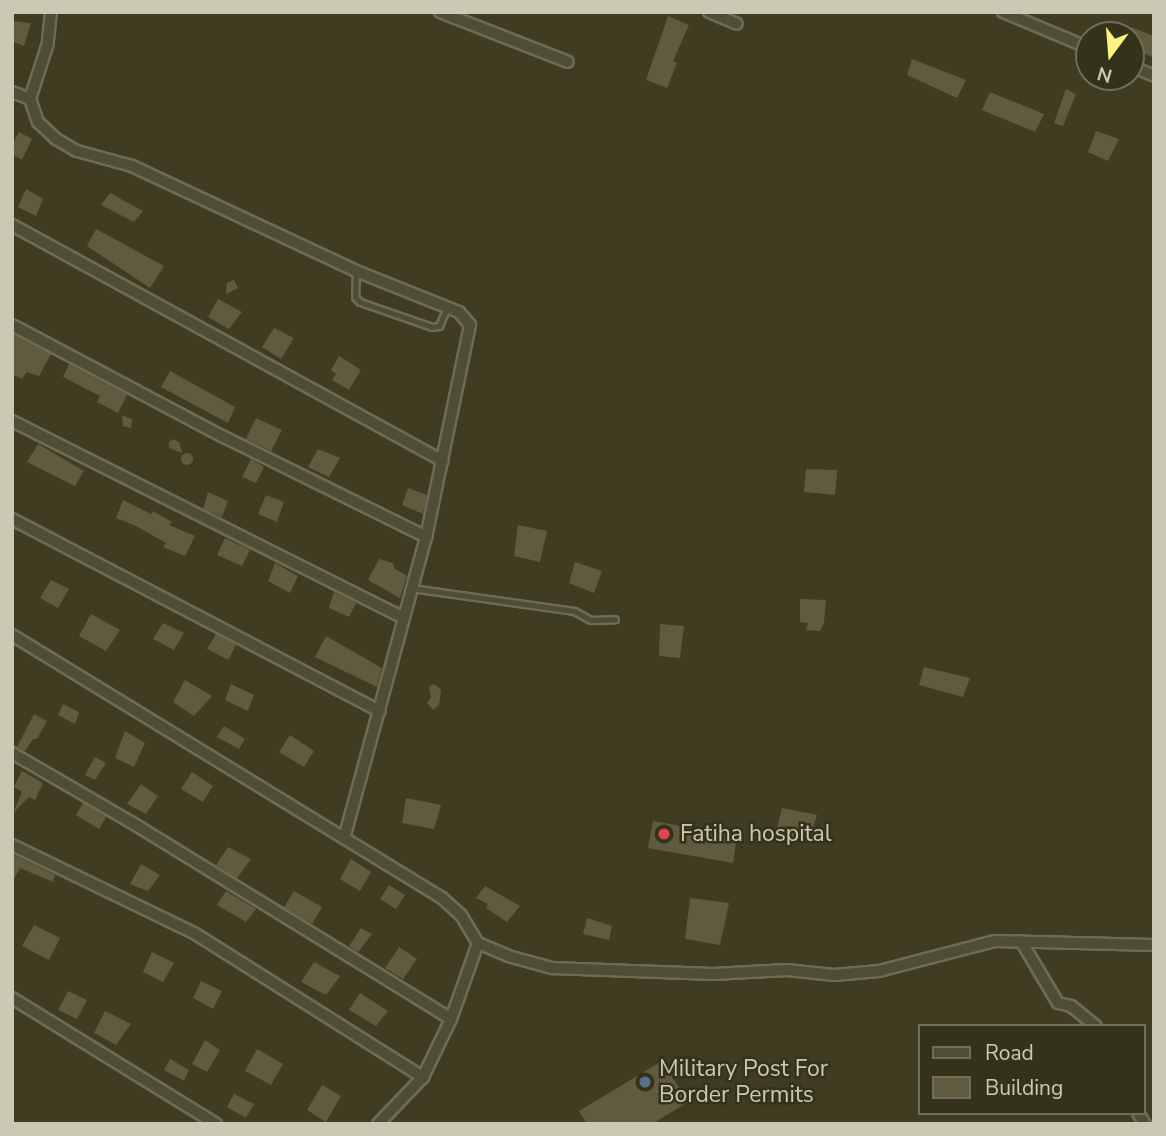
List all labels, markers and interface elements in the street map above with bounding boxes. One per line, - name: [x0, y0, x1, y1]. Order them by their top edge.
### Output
- north arrow: [1075, 21, 1145, 91]
- text: N: [1094, 60, 1115, 89]
- place label: Fatiha hospital: [680, 820, 832, 848]
- marker: Fatiha hospital: [654, 824, 674, 844]
- legend: [918, 1024, 1145, 1115]
- text: Road: [985, 1039, 1034, 1067]
- place label: Military Post For Border Permits: [659, 1055, 828, 1109]
- marker: Military Post For Border Permits: [637, 1074, 653, 1090]
- text: Building: [985, 1074, 1063, 1102]

